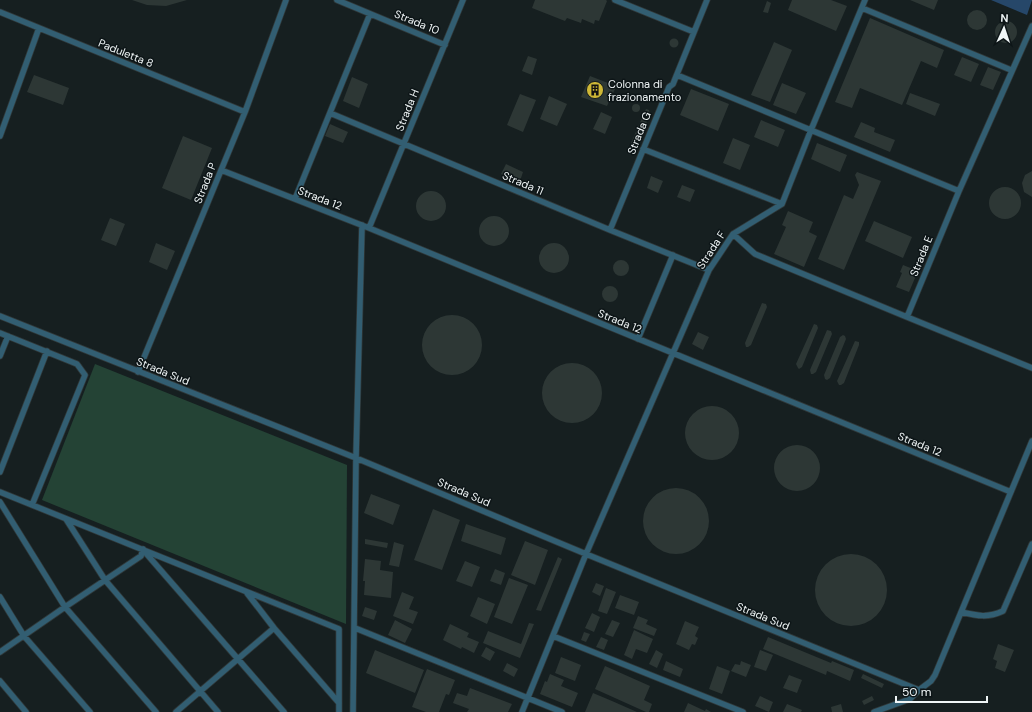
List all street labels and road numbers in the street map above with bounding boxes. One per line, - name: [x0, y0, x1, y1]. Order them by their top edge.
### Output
- street label: Strada 10: [392, 7, 442, 37]
- street label: Paduletta 8: [96, 36, 156, 70]
- street label: Strada H: [392, 87, 422, 133]
- street label: Strada G: [624, 110, 654, 156]
- street label: Strada P: [190, 160, 220, 206]
- street label: Strada 11: [500, 168, 546, 198]
- street label: Strada 12: [296, 183, 344, 213]
- street label: Strada F: [694, 228, 728, 272]
- street label: Strada E: [906, 234, 936, 278]
- street label: Strada 12: [596, 306, 644, 336]
- street label: Strada Sud: [134, 354, 192, 388]
- street label: Strada 12: [896, 429, 944, 459]
- street label: Strada Sud: [435, 475, 493, 509]
- street label: Strada Sud: [734, 599, 792, 633]

